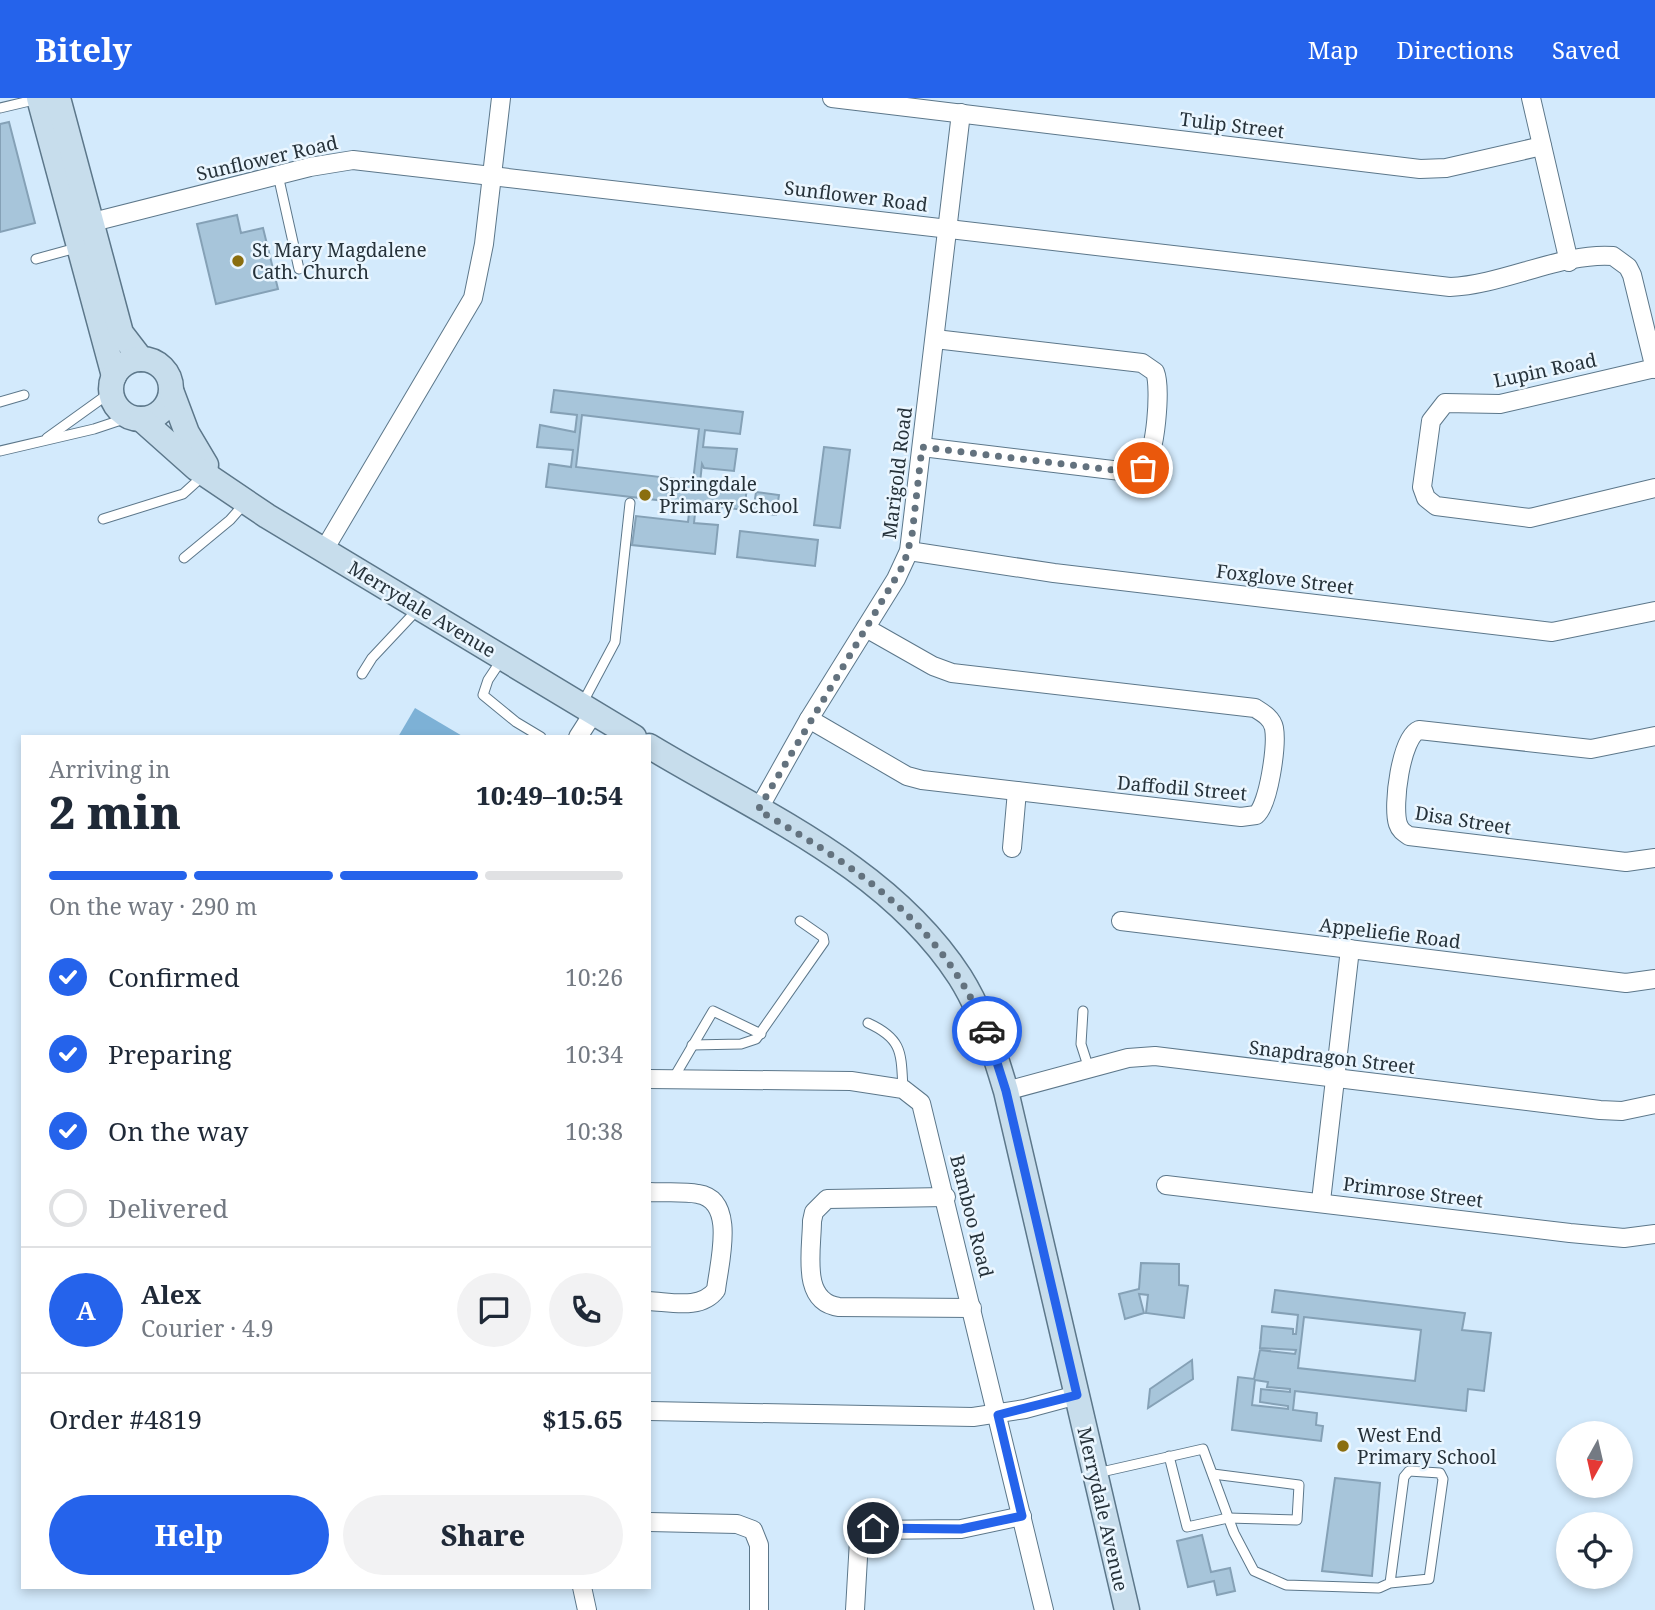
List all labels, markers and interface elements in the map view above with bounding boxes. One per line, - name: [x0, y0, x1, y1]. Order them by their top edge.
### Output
- text: Bitely: [35, 27, 132, 72]
- text: Map: [1308, 33, 1359, 66]
- text: Directions: [1397, 33, 1514, 66]
- text: Saved: [1552, 33, 1620, 66]
- street label: Tulip Street: [1178, 106, 1286, 144]
- street label: Sunflower Road: [194, 129, 341, 187]
- street label: Sunflower Road: [783, 174, 930, 218]
- place label: St Mary Magdalene Cath. Church: [252, 237, 427, 285]
- marker: St Mary Magdalene Cath. Church: [230, 253, 246, 269]
- street label: Lupin Road: [1491, 346, 1599, 394]
- street label: Marigold Road: [876, 405, 918, 541]
- pin: [1113, 438, 1173, 498]
- icon: bag: [1124, 449, 1162, 487]
- place label: Springdale Primary School: [659, 471, 798, 519]
- marker: Springdale Primary School: [637, 487, 653, 503]
- street label: Merrydale Avenue: [343, 555, 501, 663]
- street label: Foxglove Street: [1215, 558, 1356, 600]
- text: Arriving in: [49, 753, 170, 785]
- street label: Daffodil Street: [1116, 769, 1248, 807]
- text: 10:49–10:54: [476, 777, 623, 813]
- text: 2 min: [49, 780, 181, 842]
- street label: Disa Street: [1413, 800, 1513, 840]
- text: On the way · 290 m: [49, 890, 257, 922]
- street label: Appeliefie Road: [1318, 911, 1463, 955]
- icon: check: [49, 958, 87, 996]
- text: Confirmed: [108, 959, 240, 995]
- text: 10:26: [565, 961, 623, 993]
- courier: [952, 996, 1022, 1066]
- icon: car: [968, 1012, 1006, 1050]
- street label: Snapdragon Street: [1247, 1034, 1417, 1080]
- icon: check: [49, 1035, 87, 1073]
- text: Preparing: [108, 1036, 232, 1072]
- text: 10:34: [565, 1038, 623, 1070]
- icon: check: [49, 1112, 87, 1150]
- text: On the way: [108, 1113, 248, 1149]
- text: 10:38: [565, 1115, 623, 1147]
- street label: Bamboo Road: [944, 1152, 1000, 1280]
- street label: Primrose Street: [1341, 1171, 1485, 1214]
- text: Delivered: [108, 1190, 228, 1226]
- button: chat: [457, 1273, 531, 1347]
- button: phone: [549, 1273, 623, 1347]
- text: Alex: [141, 1276, 201, 1312]
- text: A: [76, 1292, 96, 1328]
- text: Courier · 4.9: [141, 1312, 274, 1344]
- text: Order #4819: [49, 1401, 202, 1437]
- text: $15.65: [542, 1401, 623, 1437]
- north arrow: [1556, 1421, 1633, 1498]
- map controls: [1556, 1421, 1633, 1589]
- place label: West End Primary School: [1357, 1422, 1496, 1470]
- street label: Merrydale Avenue: [1071, 1424, 1135, 1594]
- marker: West End Primary School: [1335, 1438, 1351, 1454]
- button: Help: [49, 1495, 329, 1575]
- button: Share: [343, 1495, 623, 1575]
- pin: [843, 1498, 903, 1558]
- icon: home: [854, 1509, 892, 1547]
- button: locate: [1556, 1512, 1633, 1589]

